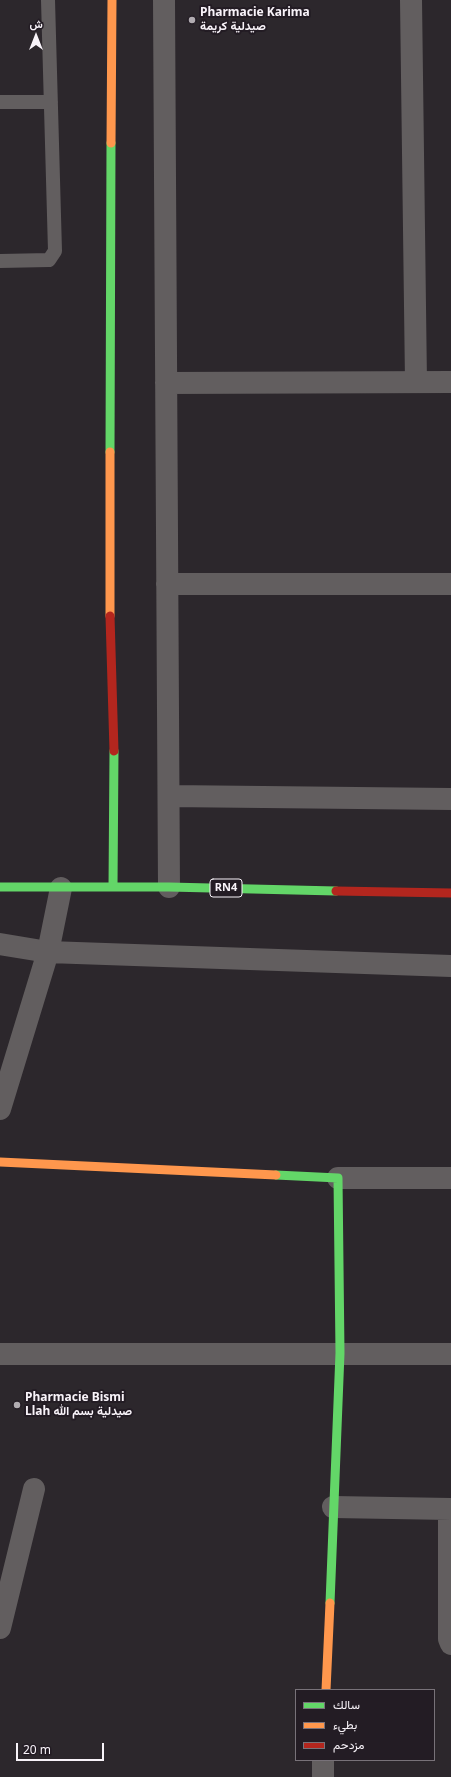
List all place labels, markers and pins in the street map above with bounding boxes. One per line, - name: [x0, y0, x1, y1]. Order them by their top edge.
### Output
- place label: Pharmacie Karima صيدلية كريمة: [200, 6, 310, 34]
- marker: Pharmacie Karima صيدلية كريمة: [187, 15, 197, 25]
- place label: Pharmacie Bismi Llah صيدلية بسم الله: [25, 1391, 132, 1419]
- marker: Pharmacie Bismi Llah صيدلية بسم الله: [12, 1400, 22, 1410]

